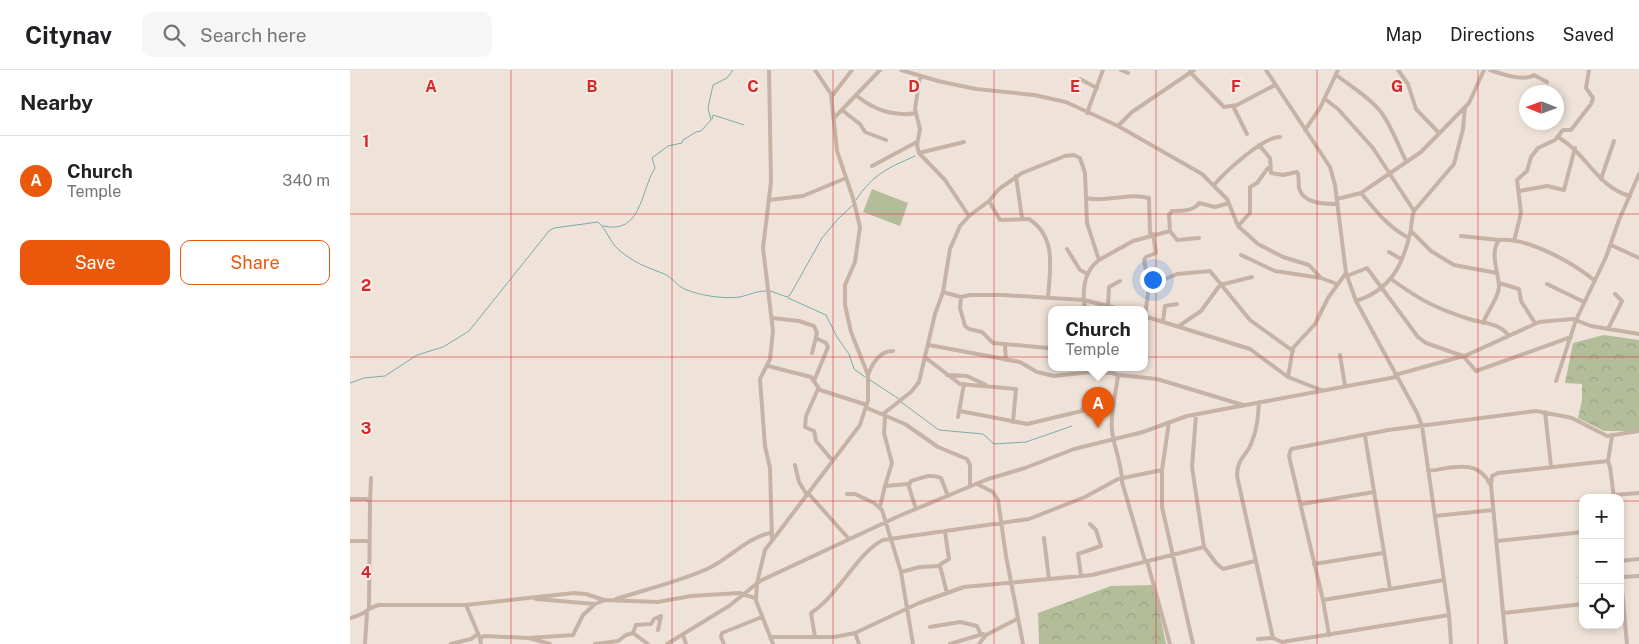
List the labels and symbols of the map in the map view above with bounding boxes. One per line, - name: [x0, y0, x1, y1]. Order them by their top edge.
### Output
- text: A: [425, 77, 437, 96]
- text: B: [587, 77, 598, 96]
- text: C: [747, 77, 759, 96]
- text: D: [908, 77, 920, 96]
- text: E: [1070, 77, 1080, 96]
- text: F: [1231, 77, 1241, 96]
- text: G: [1391, 77, 1403, 96]
- north arrow: [1519, 85, 1564, 130]
- text: 1: [363, 132, 369, 151]
- your location: [1140, 267, 1166, 293]
- text: 2: [361, 276, 371, 295]
- pin: A: [1082, 387, 1114, 428]
- text: 3: [361, 419, 371, 438]
- text: 4: [361, 563, 372, 582]

